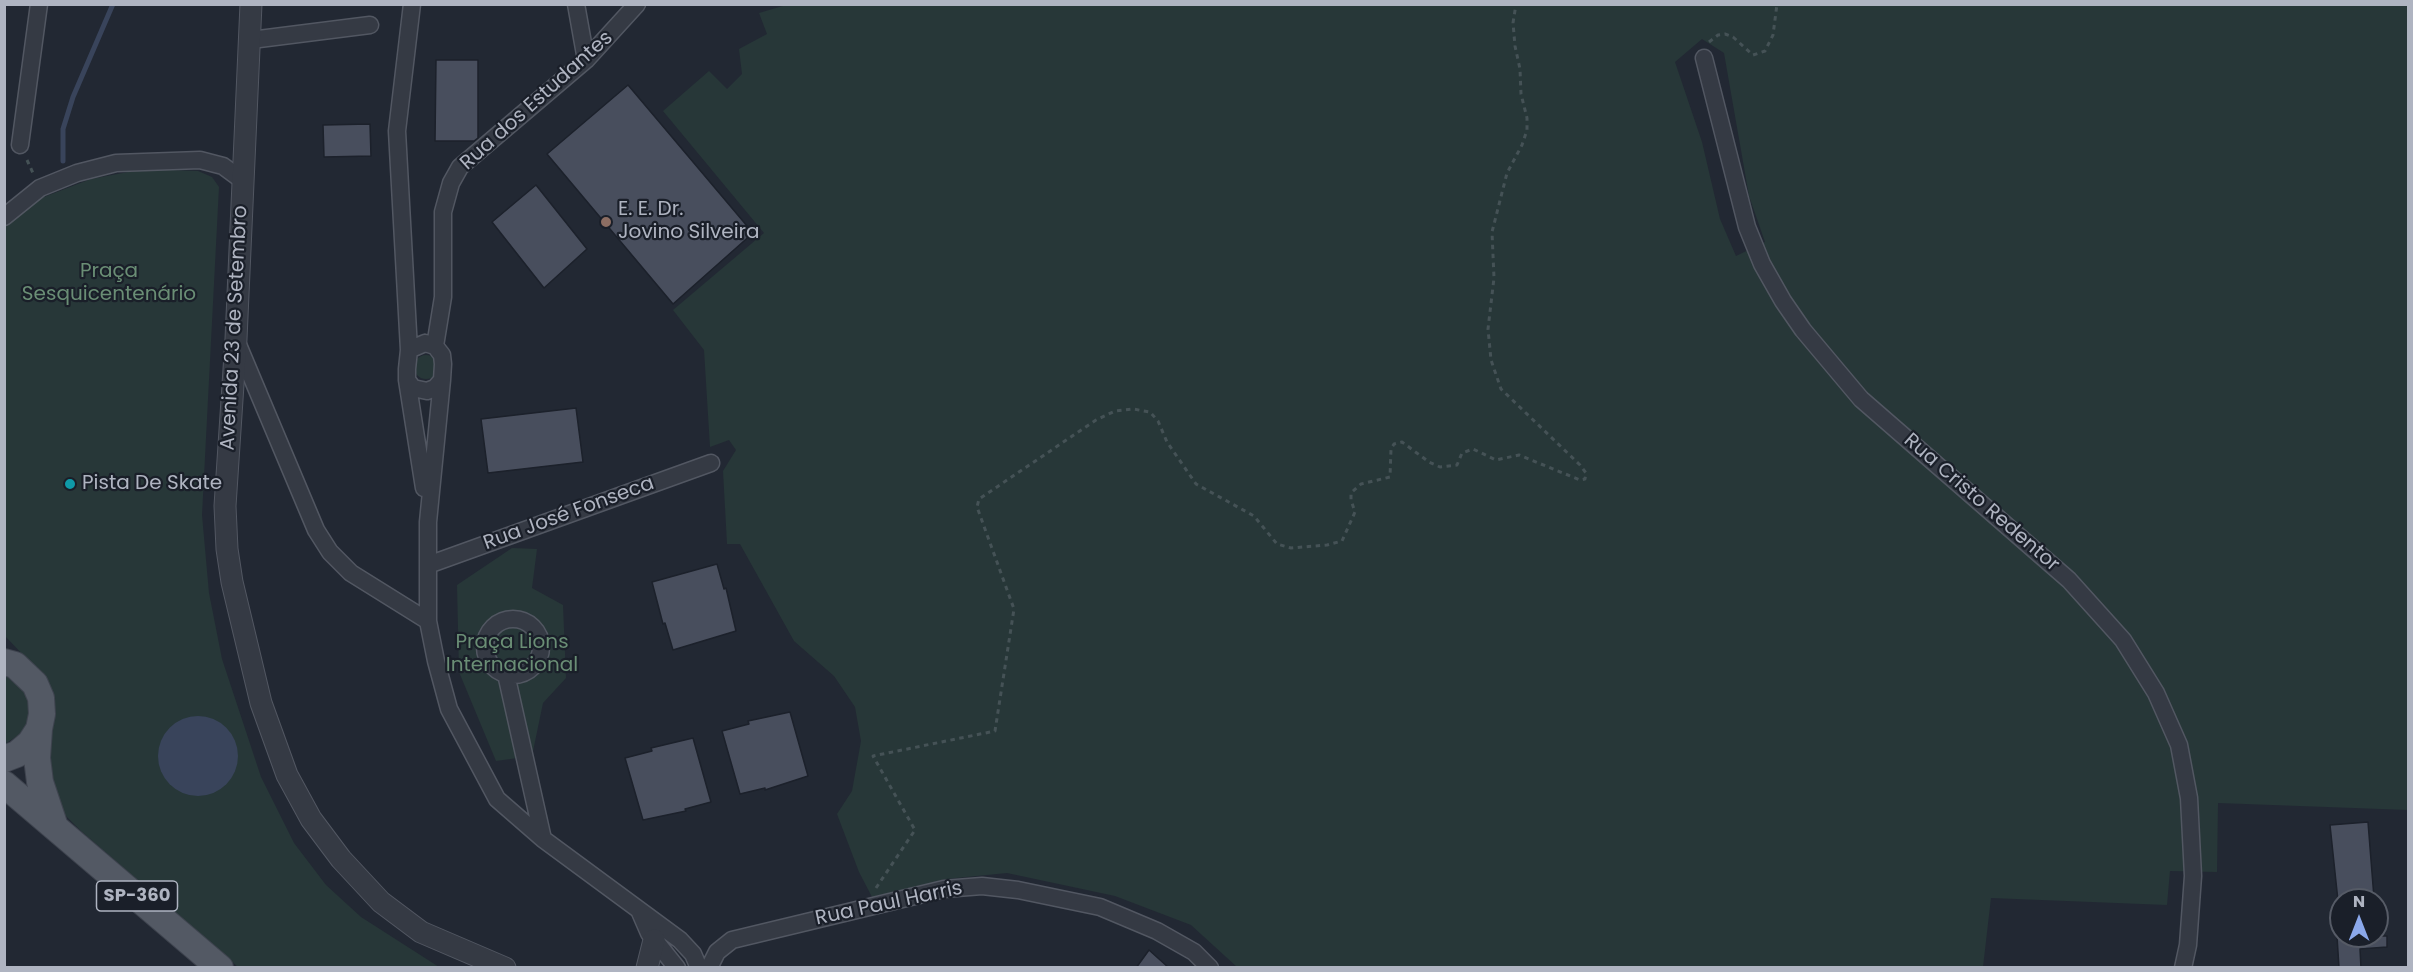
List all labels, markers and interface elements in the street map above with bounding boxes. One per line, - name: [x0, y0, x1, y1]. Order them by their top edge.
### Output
- street label: Rua dos Estudantes: [456, 26, 618, 176]
- place label: E. E. Dr. Jovino Silveira: [618, 198, 760, 245]
- street label: Avenida 23 de Setembro: [217, 205, 253, 451]
- marker: E. E. Dr. Jovino Silveira: [599, 215, 613, 229]
- park label: Praça Sesquicentenário: [22, 260, 196, 307]
- street label: Rua Cristo Redentor: [1898, 429, 2064, 577]
- place label: Pista De Skate: [82, 472, 222, 496]
- street label: Rua José Fonseca: [481, 472, 657, 556]
- marker: Pista De Skate: [63, 477, 77, 491]
- park label: Praça Lions Internacional: [446, 631, 578, 678]
- street label: Rua Paul Harris: [813, 877, 965, 931]
- road number: SP-360: [96, 881, 178, 911]
- north arrow: [2329, 888, 2389, 948]
- text: N: [2353, 890, 2365, 913]

